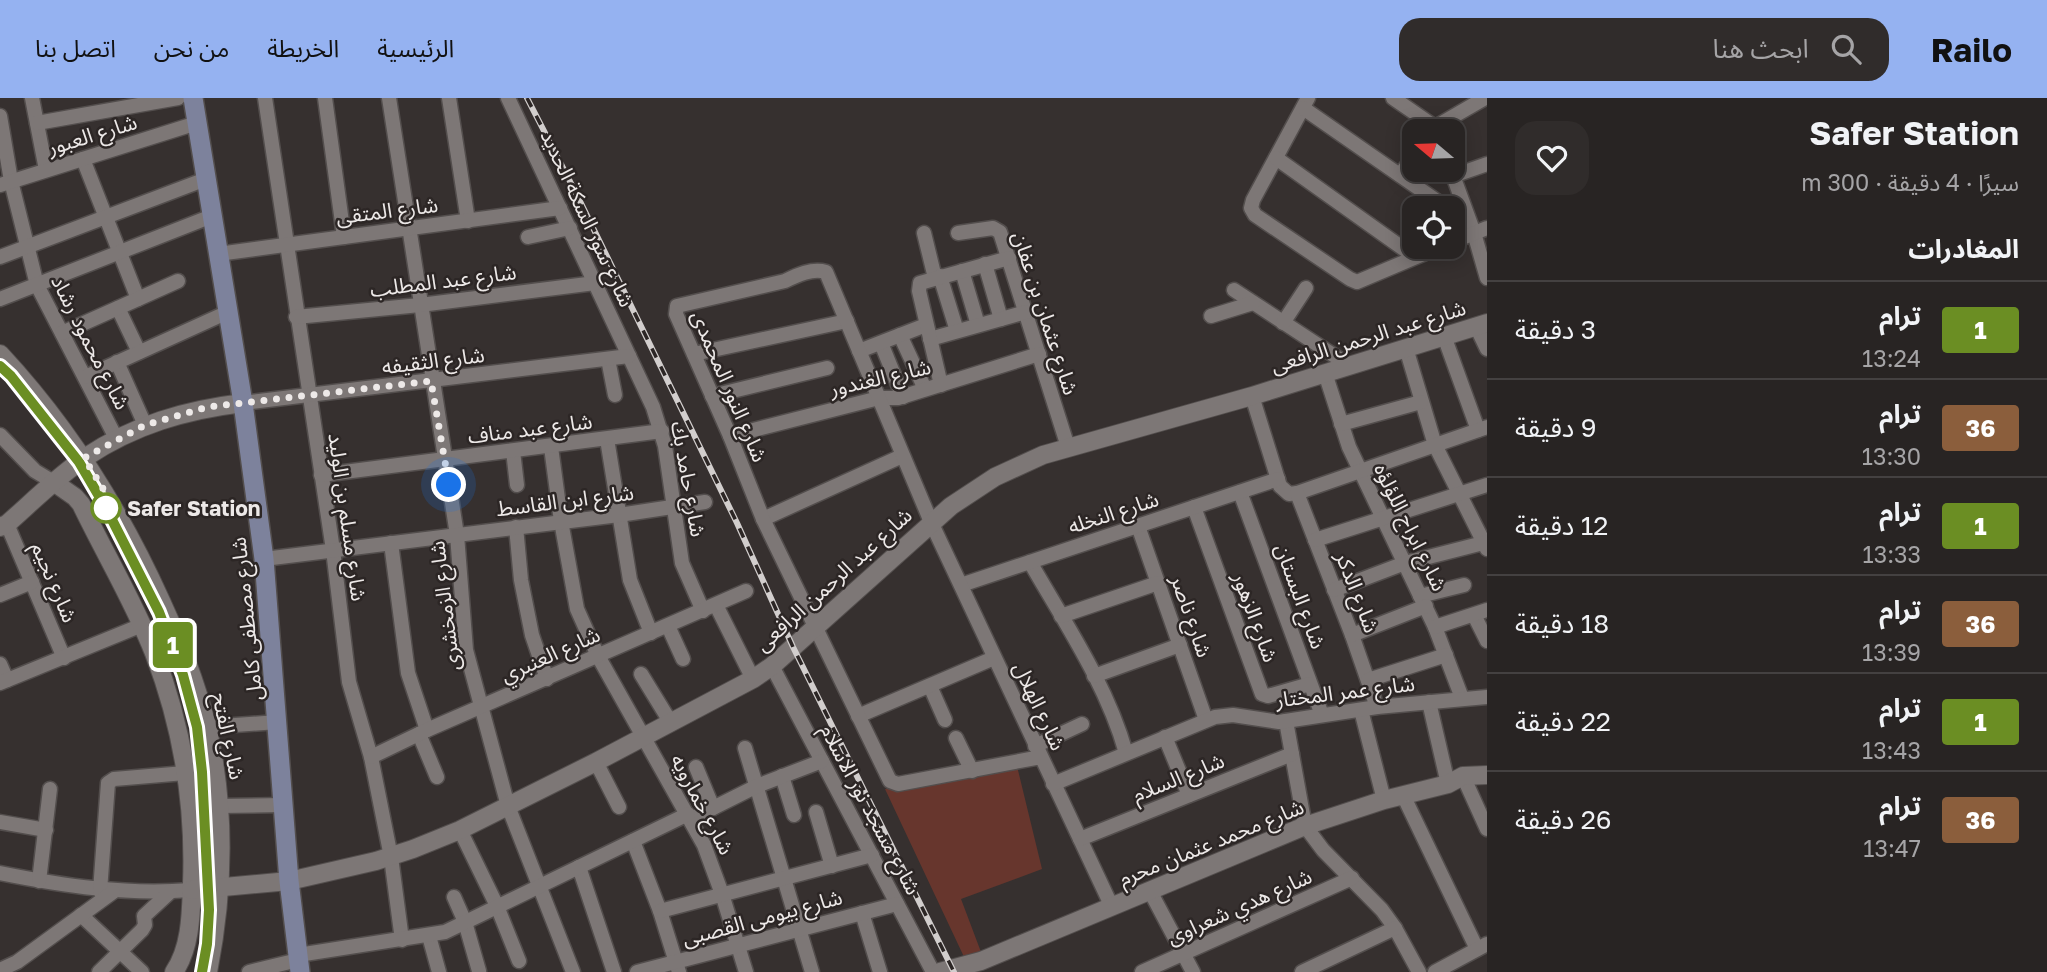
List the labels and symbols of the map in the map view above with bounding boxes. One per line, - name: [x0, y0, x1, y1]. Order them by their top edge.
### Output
- street label: شارع العبور: [43, 108, 141, 163]
- north arrow: [1402, 119, 1465, 182]
- street label: شارع سور السكة الحديد: [533, 125, 640, 312]
- street label: شارع المتقى: [335, 191, 440, 232]
- street label: شارع عثمان بن عفان: [1004, 228, 1085, 399]
- street label: شارع عبد المطلب: [368, 258, 518, 305]
- street label: شارع محمود رشاد: [43, 270, 136, 415]
- street label: شارع عبد الرحمن الرافعى: [1267, 294, 1469, 381]
- street label: شارع النور المحمدى: [684, 306, 774, 467]
- street label: شارع الثقيفه: [380, 341, 486, 382]
- street label: شارع الغندور: [826, 353, 934, 404]
- street label: شارع عبد مناف: [466, 407, 594, 452]
- street label: شارع حامد بك: [663, 419, 712, 539]
- street label: شارع مسلم بن الوليد: [320, 431, 373, 603]
- street label: شارع ابراج اللؤلؤه: [1366, 459, 1453, 596]
- your location: [431, 467, 466, 502]
- street label: شارع ابن القاسط: [495, 479, 636, 524]
- street label: شارع النخله: [1064, 485, 1163, 542]
- marker: Safer Station: [91, 493, 121, 523]
- place label: Safer Station: [127, 495, 261, 521]
- street label: شارع عبد الرحمن الرافعى: [749, 502, 919, 659]
- street label: شارع مصطفى كامل: [224, 536, 270, 702]
- street label: شارع نجيم: [24, 538, 84, 627]
- street label: شارع الزمخشرى: [423, 539, 468, 672]
- street label: شارع البستان: [1267, 540, 1332, 653]
- street label: شارع الدكر: [1328, 547, 1385, 637]
- street label: شارع الزهور: [1225, 568, 1284, 667]
- street label: شارع ناصر: [1163, 571, 1218, 661]
- street label: شارع العنبري: [496, 621, 605, 691]
- line badge: 1: [150, 622, 196, 668]
- street label: شارع الهلال: [1006, 658, 1072, 756]
- street label: شارع عمر المختار: [1273, 670, 1416, 716]
- street label: شارع الفتح: [204, 690, 251, 783]
- street label: شارع مسجد نور الاسلام: [811, 719, 927, 901]
- street label: شارع السلام: [1128, 747, 1229, 811]
- street label: شارع خمارويه: [663, 749, 740, 860]
- street label: شارع محمد عثمان محرم: [1115, 793, 1309, 895]
- street label: شارع هدي شعراوى: [1162, 862, 1317, 953]
- street label: شارع بيومى القصبى: [679, 883, 846, 954]

